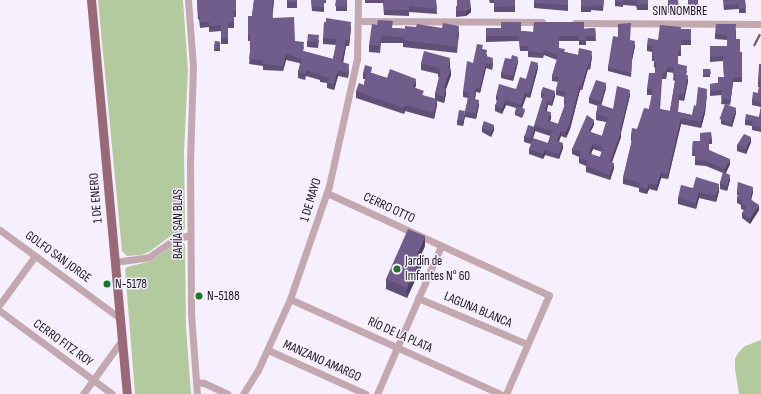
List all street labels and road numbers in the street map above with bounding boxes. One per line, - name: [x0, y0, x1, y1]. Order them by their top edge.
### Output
- street label: SIN NOMBRE: [653, 3, 707, 19]
- street label: 1 DE ENERO: [86, 172, 106, 224]
- street label: 1 DE MAYO: [297, 176, 325, 224]
- street label: BAHÍA SAN BLAS: [170, 189, 186, 259]
- street label: CERRO OTTO: [361, 189, 417, 227]
- street label: GOLFO SAN JORGE: [22, 228, 94, 286]
- street label: LAGUNA BLANCA: [442, 289, 514, 331]
- street label: RÍO DE LA PLATA: [365, 314, 435, 356]
- street label: CERRO FITZ ROY: [30, 316, 96, 370]
- street label: MANZANO AMARGO: [281, 337, 363, 385]

